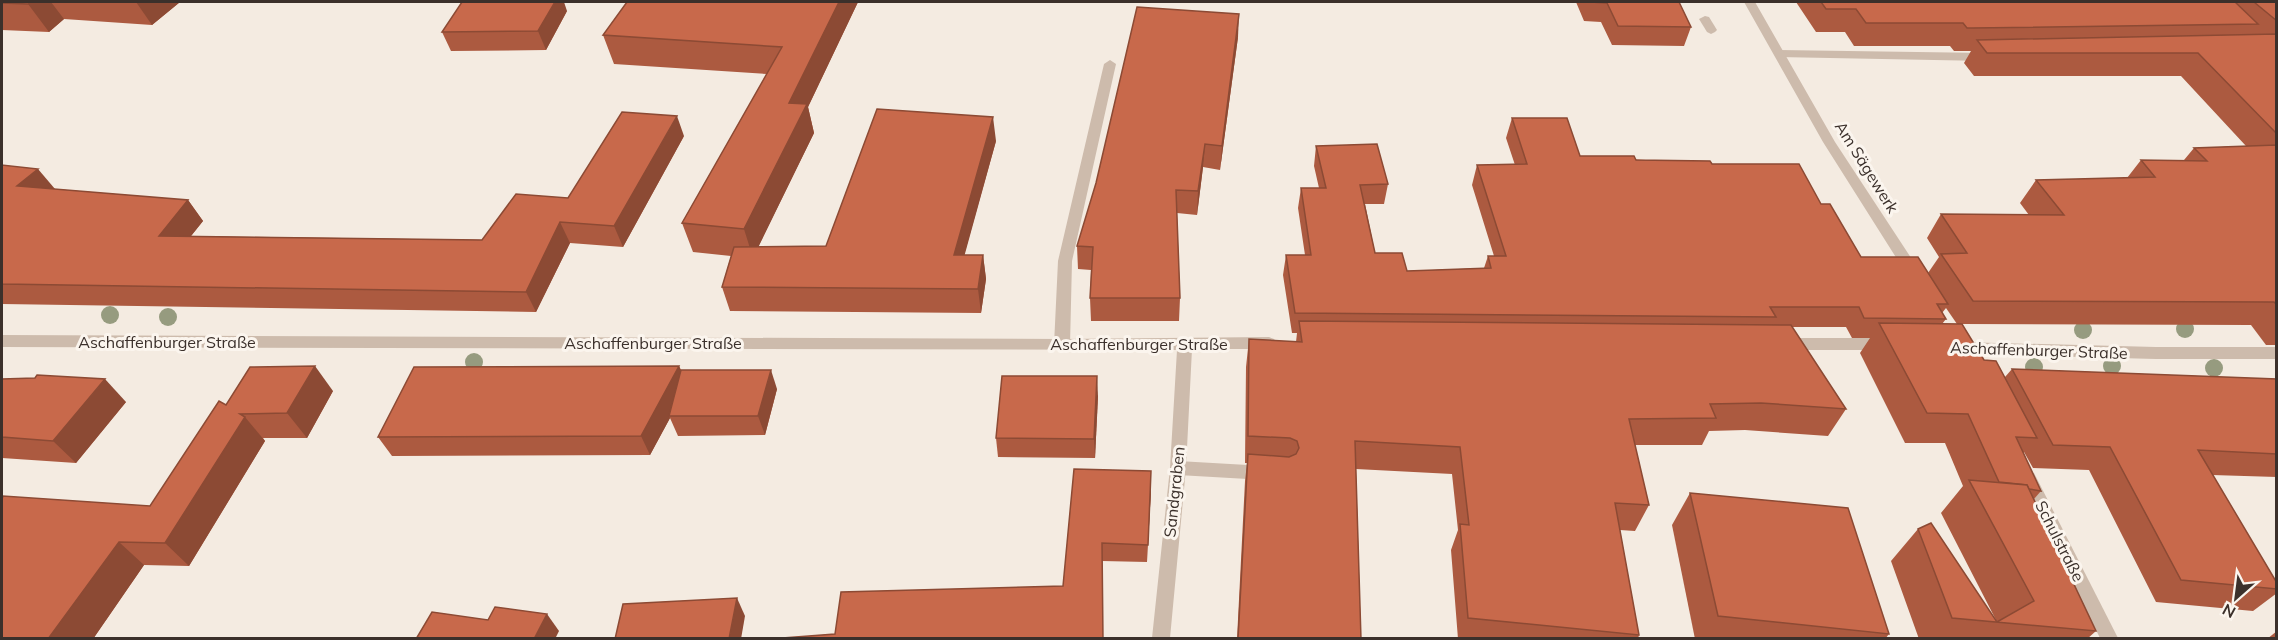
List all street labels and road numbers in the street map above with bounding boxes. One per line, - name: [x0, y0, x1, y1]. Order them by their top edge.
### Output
- street label: Am Sägewerk: [1831, 117, 1904, 217]
- street label: Aschaffenburger Straße: [78, 332, 256, 352]
- street label: Aschaffenburger Straße: [564, 333, 742, 353]
- street label: Aschaffenburger Straße: [1050, 334, 1228, 354]
- street label: Aschaffenburger Straße: [1950, 337, 2128, 363]
- street label: Sandgraben: [1159, 446, 1189, 538]
- street label: Schulstraße: [2031, 497, 2089, 585]

